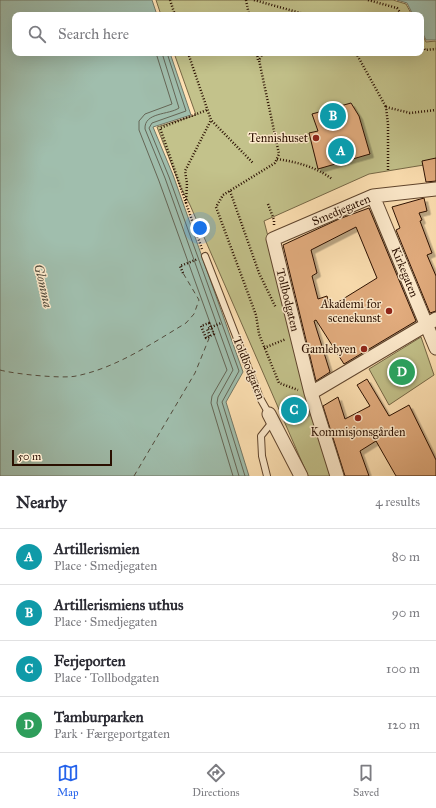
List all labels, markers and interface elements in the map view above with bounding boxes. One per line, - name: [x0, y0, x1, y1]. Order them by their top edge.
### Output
- search box: [12, 12, 424, 56]
- icon: search: [26, 23, 48, 45]
- text: Search here: [58, 25, 129, 43]
- pin: B: [320, 101, 346, 131]
- place label: Tennishuset: [248, 131, 309, 145]
- marker: Tennishuset: [311, 133, 321, 143]
- pin: A: [328, 136, 354, 166]
- street label: Smedjegaten: [310, 191, 373, 230]
- your location: [190, 218, 210, 238]
- street label: Kirkegaten: [388, 245, 422, 300]
- water label: Glomma: [30, 263, 56, 309]
- street label: Tollbodgaten: [272, 267, 303, 334]
- place label: Akademi for scenekunst: [320, 297, 382, 325]
- marker: Akademi for scenekunst: [384, 306, 394, 316]
- street label: Toldbodgaten: [229, 334, 268, 402]
- place label: Gamlebyen: [301, 342, 357, 356]
- marker: Gamlebyen: [359, 344, 369, 354]
- pin: D: [389, 357, 415, 387]
- pin: C: [281, 395, 307, 425]
- marker: Kommisjonsgården: [353, 413, 363, 423]
- place label: Kommisjonsgården: [311, 425, 406, 440]
- scale bar: [12, 448, 112, 467]
- text: 50 m: [18, 450, 41, 463]
- text: Nearby: [16, 492, 67, 513]
- text: 4 results: [375, 494, 420, 510]
- text: Artillerismien: [54, 540, 140, 558]
- text: A: [25, 549, 33, 565]
- text: 80 m: [392, 549, 420, 565]
- text: Place · Smedjegaten: [54, 558, 157, 574]
- text: Artillerismiens uthus: [54, 596, 183, 614]
- text: B: [25, 605, 33, 621]
- text: 90 m: [392, 605, 420, 621]
- text: Place · Smedjegaten: [54, 614, 157, 630]
- text: Ferjeporten: [54, 652, 126, 670]
- text: C: [25, 661, 33, 677]
- text: 100 m: [386, 661, 420, 677]
- text: Place · Tollbodgaten: [54, 670, 159, 686]
- text: Tamburparken: [54, 708, 144, 726]
- text: D: [24, 717, 34, 733]
- text: 120 m: [387, 717, 420, 733]
- text: Park · Færgeportgaten: [54, 726, 170, 742]
- tab: Map: [57, 762, 79, 799]
- tab: Directions: [192, 762, 240, 799]
- tab: Saved: [353, 762, 379, 799]

